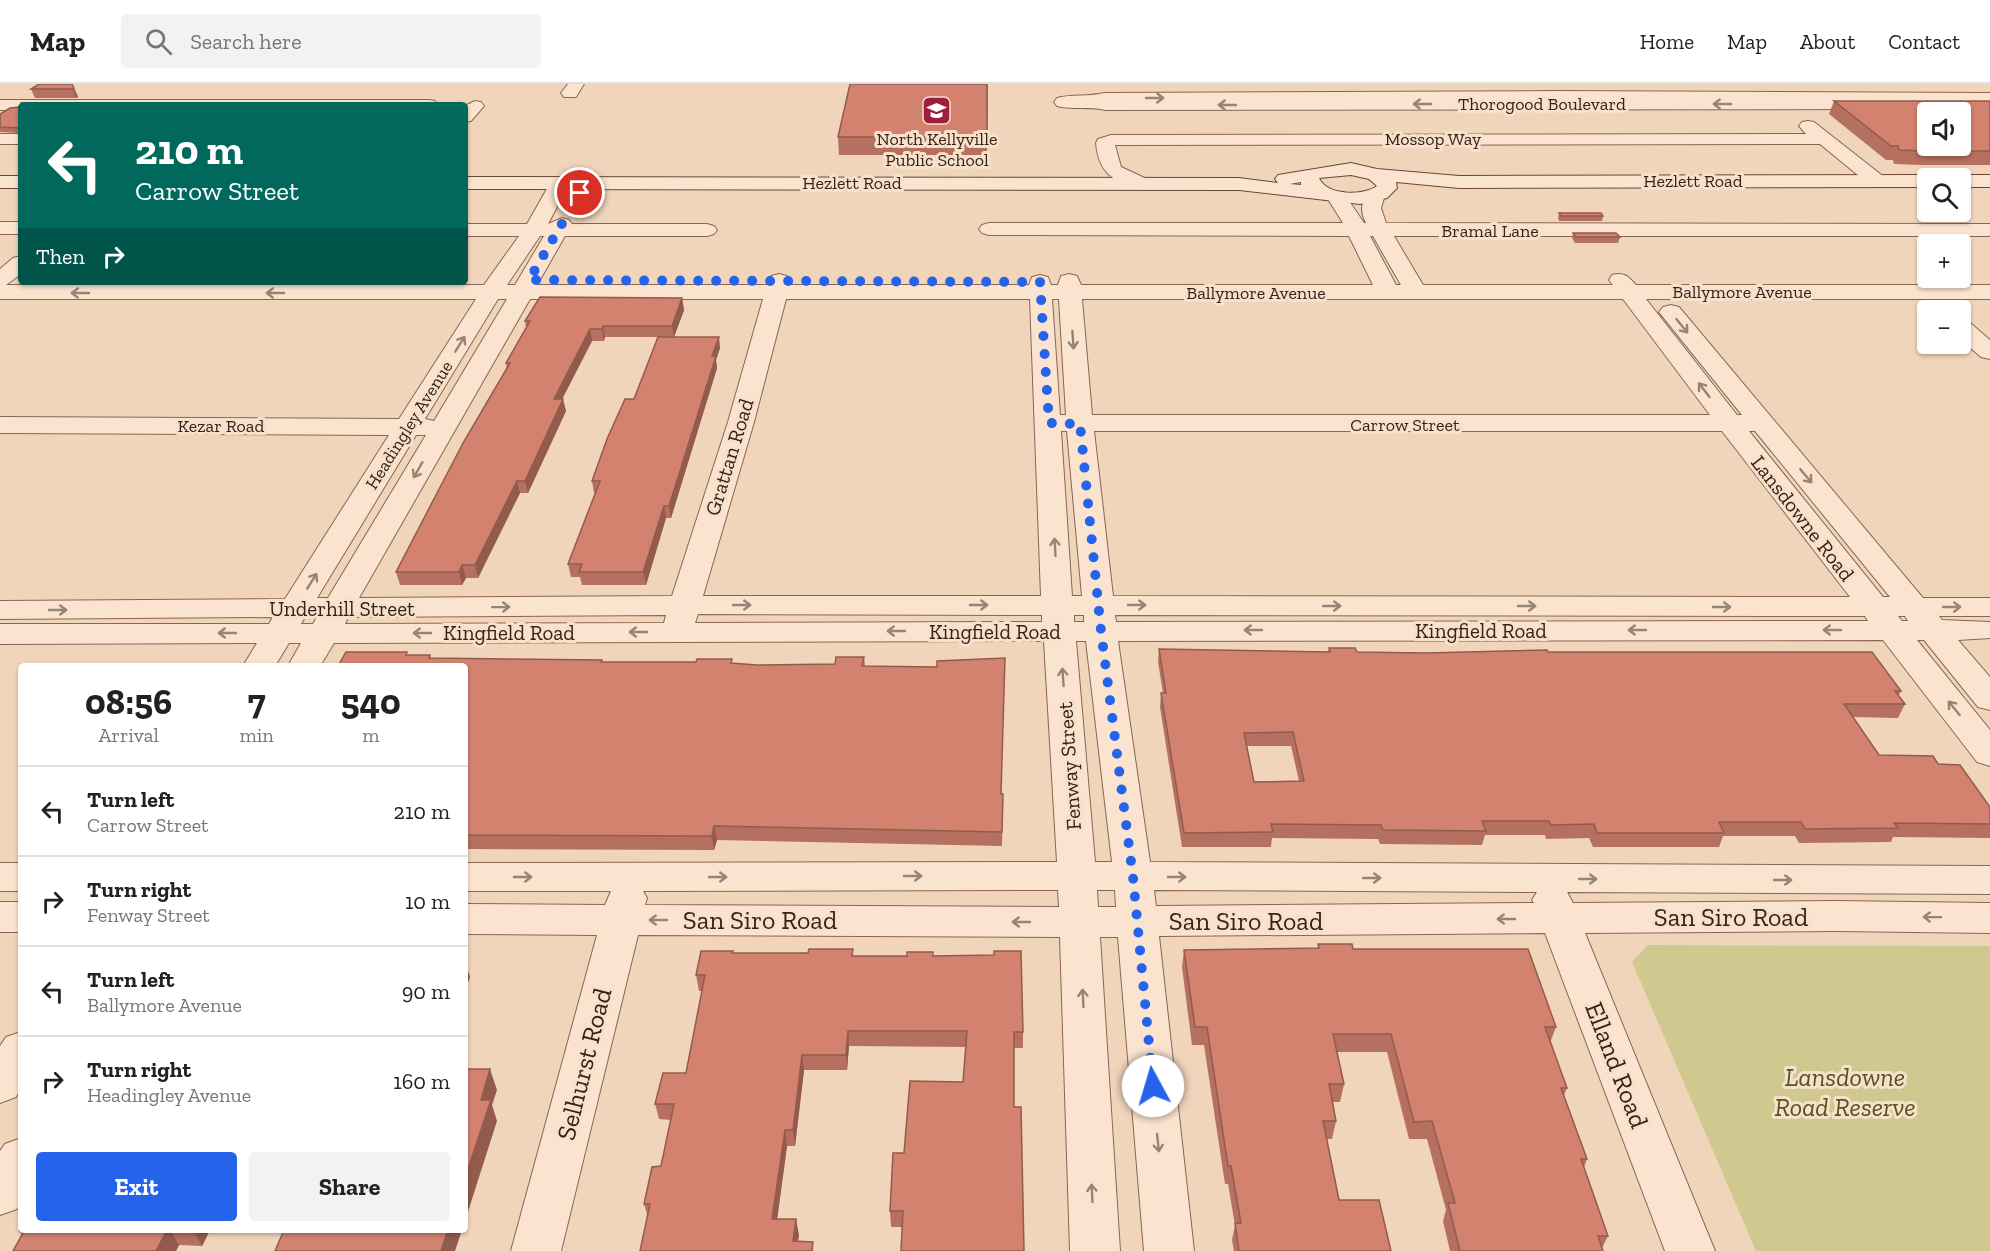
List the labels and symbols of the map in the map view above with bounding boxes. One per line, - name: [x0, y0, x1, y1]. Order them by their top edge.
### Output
- one-way arrow: [1145, 92, 1165, 104]
- street label: Thorogood Boulevard: [1458, 93, 1626, 115]
- school or university icon: North Kellyville Public School: [921, 94, 953, 126]
- one-way arrow: [1413, 98, 1433, 110]
- one-way arrow: [1713, 98, 1733, 110]
- one-way arrow: [1218, 99, 1238, 111]
- place label: North Kellyville Public School: [877, 128, 997, 171]
- street label: Mossop Way: [1385, 128, 1482, 150]
- pin: [554, 167, 605, 218]
- street label: Hezlett Road: [1643, 170, 1743, 192]
- street label: Hezlett Road: [802, 172, 902, 194]
- street label: Bramal Lane: [1441, 220, 1539, 242]
- street label: Ballymore Avenue: [1672, 281, 1812, 303]
- street label: Ballymore Avenue: [1186, 282, 1326, 304]
- one-way arrow: [70, 287, 90, 299]
- one-way arrow: [265, 287, 285, 299]
- one-way arrow: [1676, 317, 1689, 333]
- one-way arrow: [1068, 329, 1079, 349]
- one-way arrow: [454, 336, 466, 353]
- street label: Headingley Avenue: [361, 357, 457, 493]
- one-way arrow: [1697, 382, 1710, 398]
- street label: Grattan Road: [699, 395, 759, 519]
- street label: Carrow Street: [1350, 414, 1460, 436]
- street label: Kezar Road: [178, 415, 264, 437]
- street label: Lansdowne Road: [1746, 450, 1860, 586]
- one-way arrow: [412, 461, 424, 478]
- one-way arrow: [1799, 468, 1812, 484]
- one-way arrow: [1049, 537, 1060, 557]
- one-way arrow: [306, 572, 319, 589]
- street label: Underhill Street: [269, 596, 415, 621]
- one-way arrow: [732, 599, 752, 611]
- one-way arrow: [969, 599, 989, 611]
- one-way arrow: [1126, 599, 1146, 611]
- one-way arrow: [1321, 600, 1341, 612]
- one-way arrow: [1516, 600, 1536, 612]
- one-way arrow: [491, 601, 511, 613]
- one-way arrow: [1711, 601, 1731, 613]
- one-way arrow: [1942, 601, 1962, 613]
- one-way arrow: [48, 604, 68, 615]
- street label: Kingfield Road: [1415, 618, 1547, 643]
- street label: Kingfield Road: [929, 619, 1061, 644]
- street label: Kingfield Road: [443, 620, 575, 645]
- one-way arrow: [1244, 624, 1264, 636]
- one-way arrow: [1628, 624, 1648, 636]
- one-way arrow: [1823, 624, 1843, 636]
- one-way arrow: [886, 625, 906, 637]
- one-way arrow: [628, 626, 648, 638]
- one-way arrow: [217, 627, 237, 639]
- one-way arrow: [412, 627, 432, 639]
- one-way arrow: [1057, 668, 1068, 688]
- one-way arrow: [1947, 700, 1960, 716]
- street label: Fenway Street: [1052, 701, 1086, 831]
- one-way arrow: [903, 870, 923, 882]
- one-way arrow: [513, 871, 533, 883]
- one-way arrow: [708, 871, 728, 883]
- one-way arrow: [1167, 871, 1187, 883]
- one-way arrow: [1362, 872, 1382, 884]
- one-way arrow: [1578, 873, 1598, 885]
- one-way arrow: [1773, 874, 1793, 886]
- street label: San Siro Road: [1654, 901, 1808, 933]
- street label: San Siro Road: [683, 904, 837, 936]
- street label: San Siro Road: [1169, 905, 1323, 937]
- one-way arrow: [1922, 911, 1942, 923]
- one-way arrow: [1496, 913, 1516, 925]
- one-way arrow: [648, 914, 668, 926]
- one-way arrow: [1011, 916, 1031, 928]
- street label: Selhurst Road: [550, 984, 618, 1144]
- one-way arrow: [1077, 988, 1088, 1008]
- street label: Elland Road: [1578, 997, 1656, 1133]
- position arrow: [1121, 1054, 1185, 1118]
- park label: Lansdowne Road Reserve: [1774, 1061, 1916, 1123]
- one-way arrow: [1153, 1133, 1164, 1153]
- one-way arrow: [1087, 1183, 1098, 1203]

